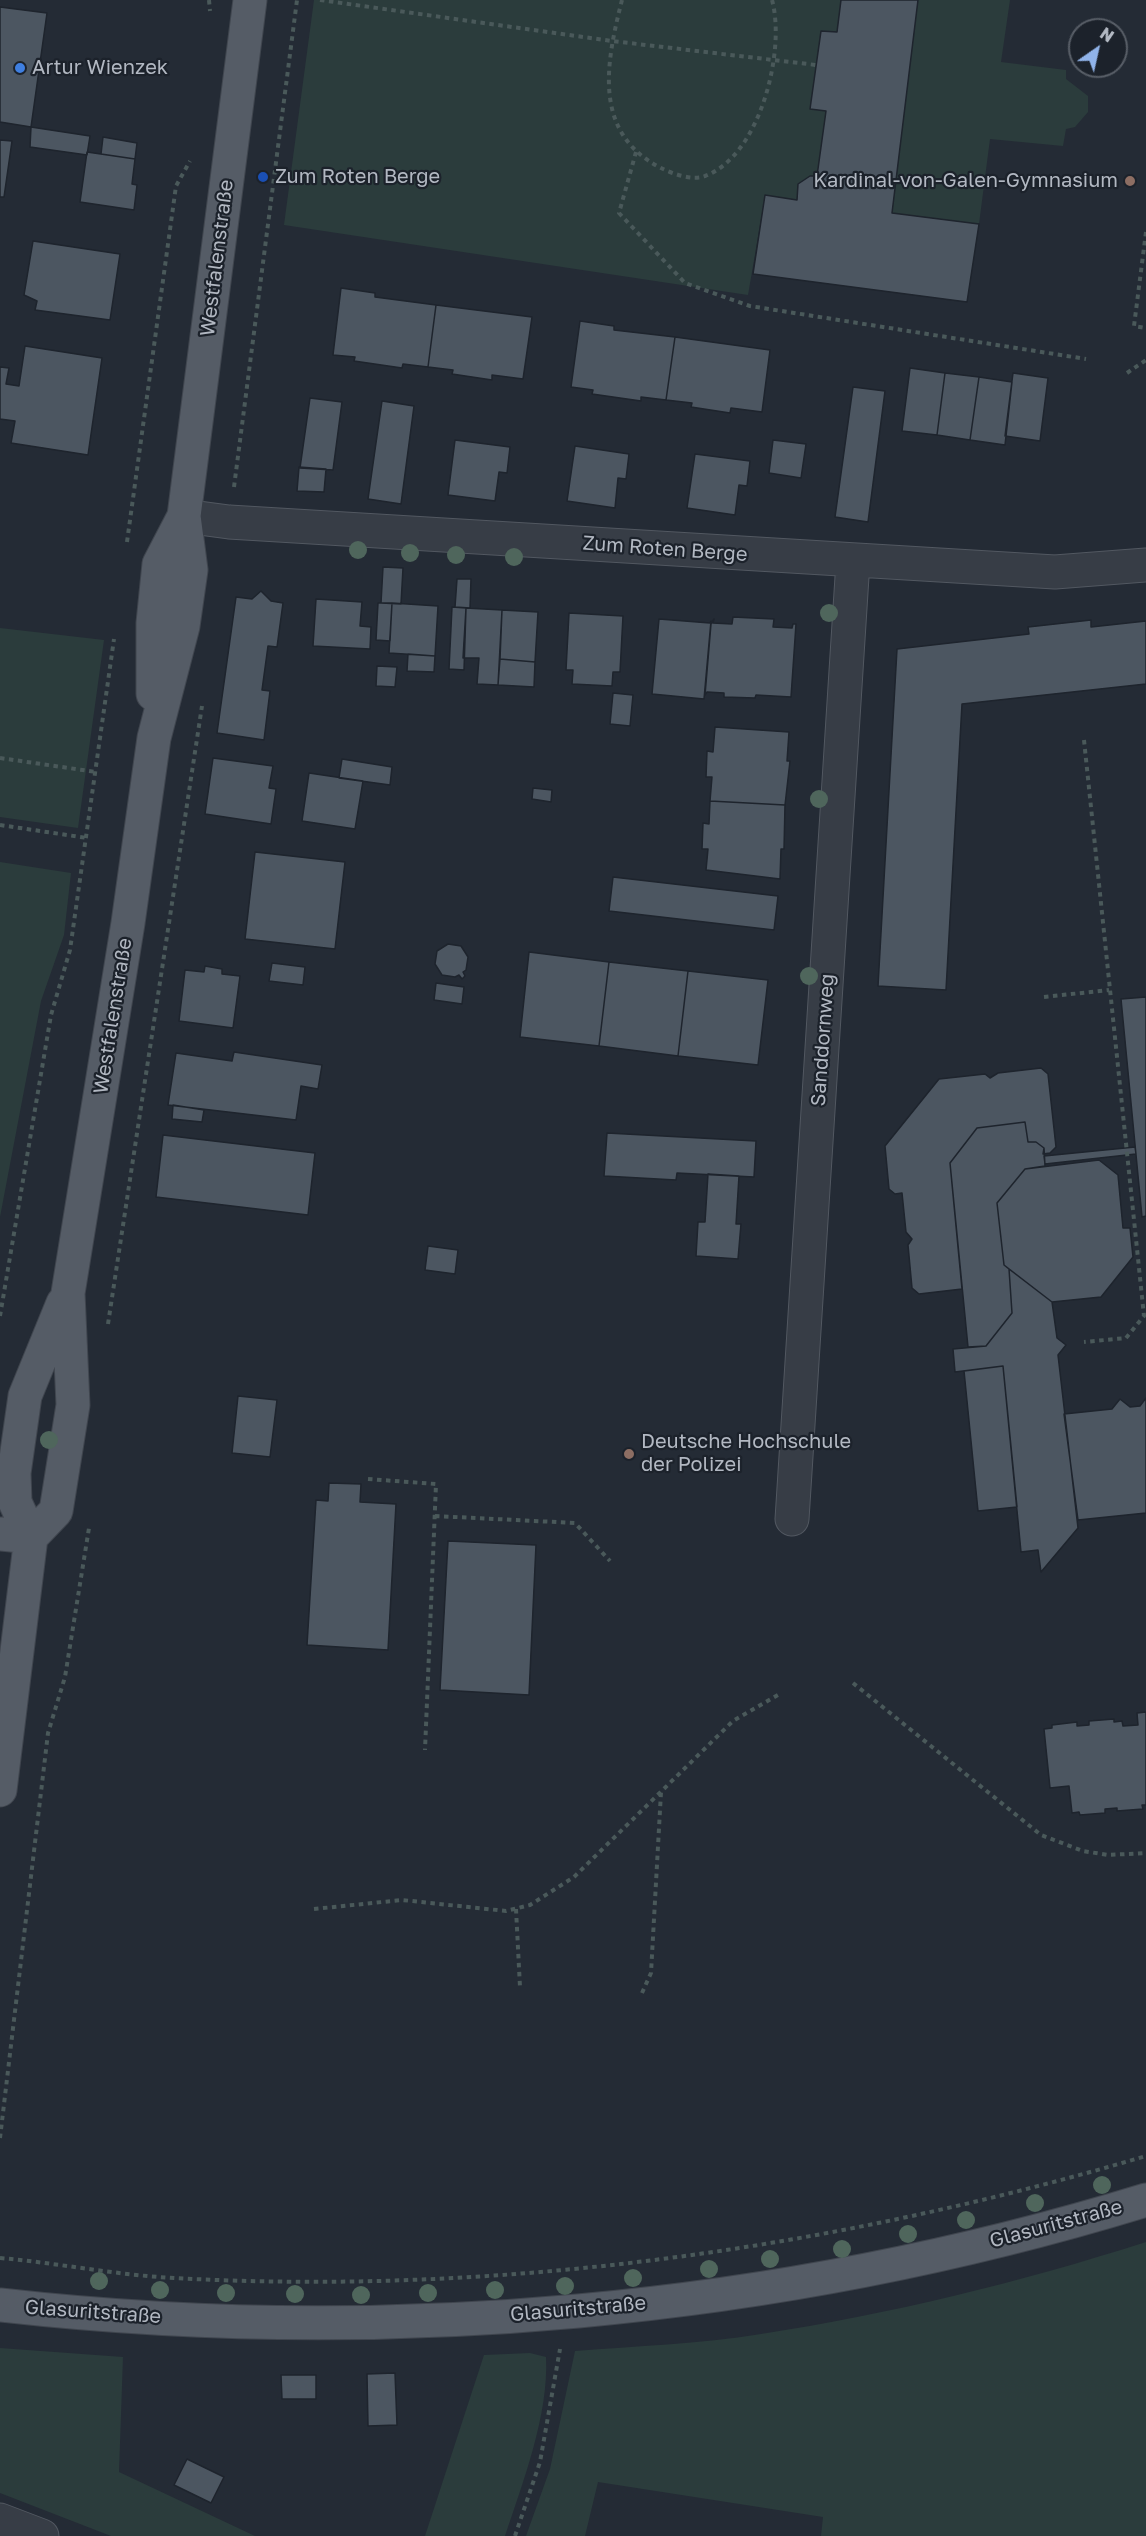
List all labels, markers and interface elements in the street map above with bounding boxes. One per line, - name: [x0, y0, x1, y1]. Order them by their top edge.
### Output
- north arrow: [1068, 18, 1128, 78]
- text: N: [1096, 23, 1118, 46]
- place label: Artur Wienzek: [32, 56, 168, 80]
- marker: Artur Wienzek: [13, 61, 27, 75]
- place label: Zum Roten Berge: [275, 165, 440, 189]
- place label: Kardinal-von-Galen-Gymnasium: [813, 169, 1118, 193]
- marker: Zum Roten Berge: [256, 170, 270, 184]
- marker: Kardinal-von-Galen-Gymnasium: [1123, 174, 1137, 188]
- street label: Westfalenstraße: [195, 178, 239, 338]
- street label: Zum Roten Berge: [582, 531, 748, 567]
- street label: Westfalenstraße: [89, 936, 137, 1096]
- street label: Sanddornweg: [806, 973, 840, 1107]
- place label: Deutsche Hochschule der Polizei: [641, 1430, 851, 1477]
- marker: Deutsche Hochschule der Polizei: [622, 1447, 636, 1461]
- street label: Glasuritstraße: [987, 2195, 1125, 2253]
- street label: Glasuritstraße: [509, 2291, 647, 2327]
- street label: Glasuritstraße: [24, 2295, 162, 2329]

